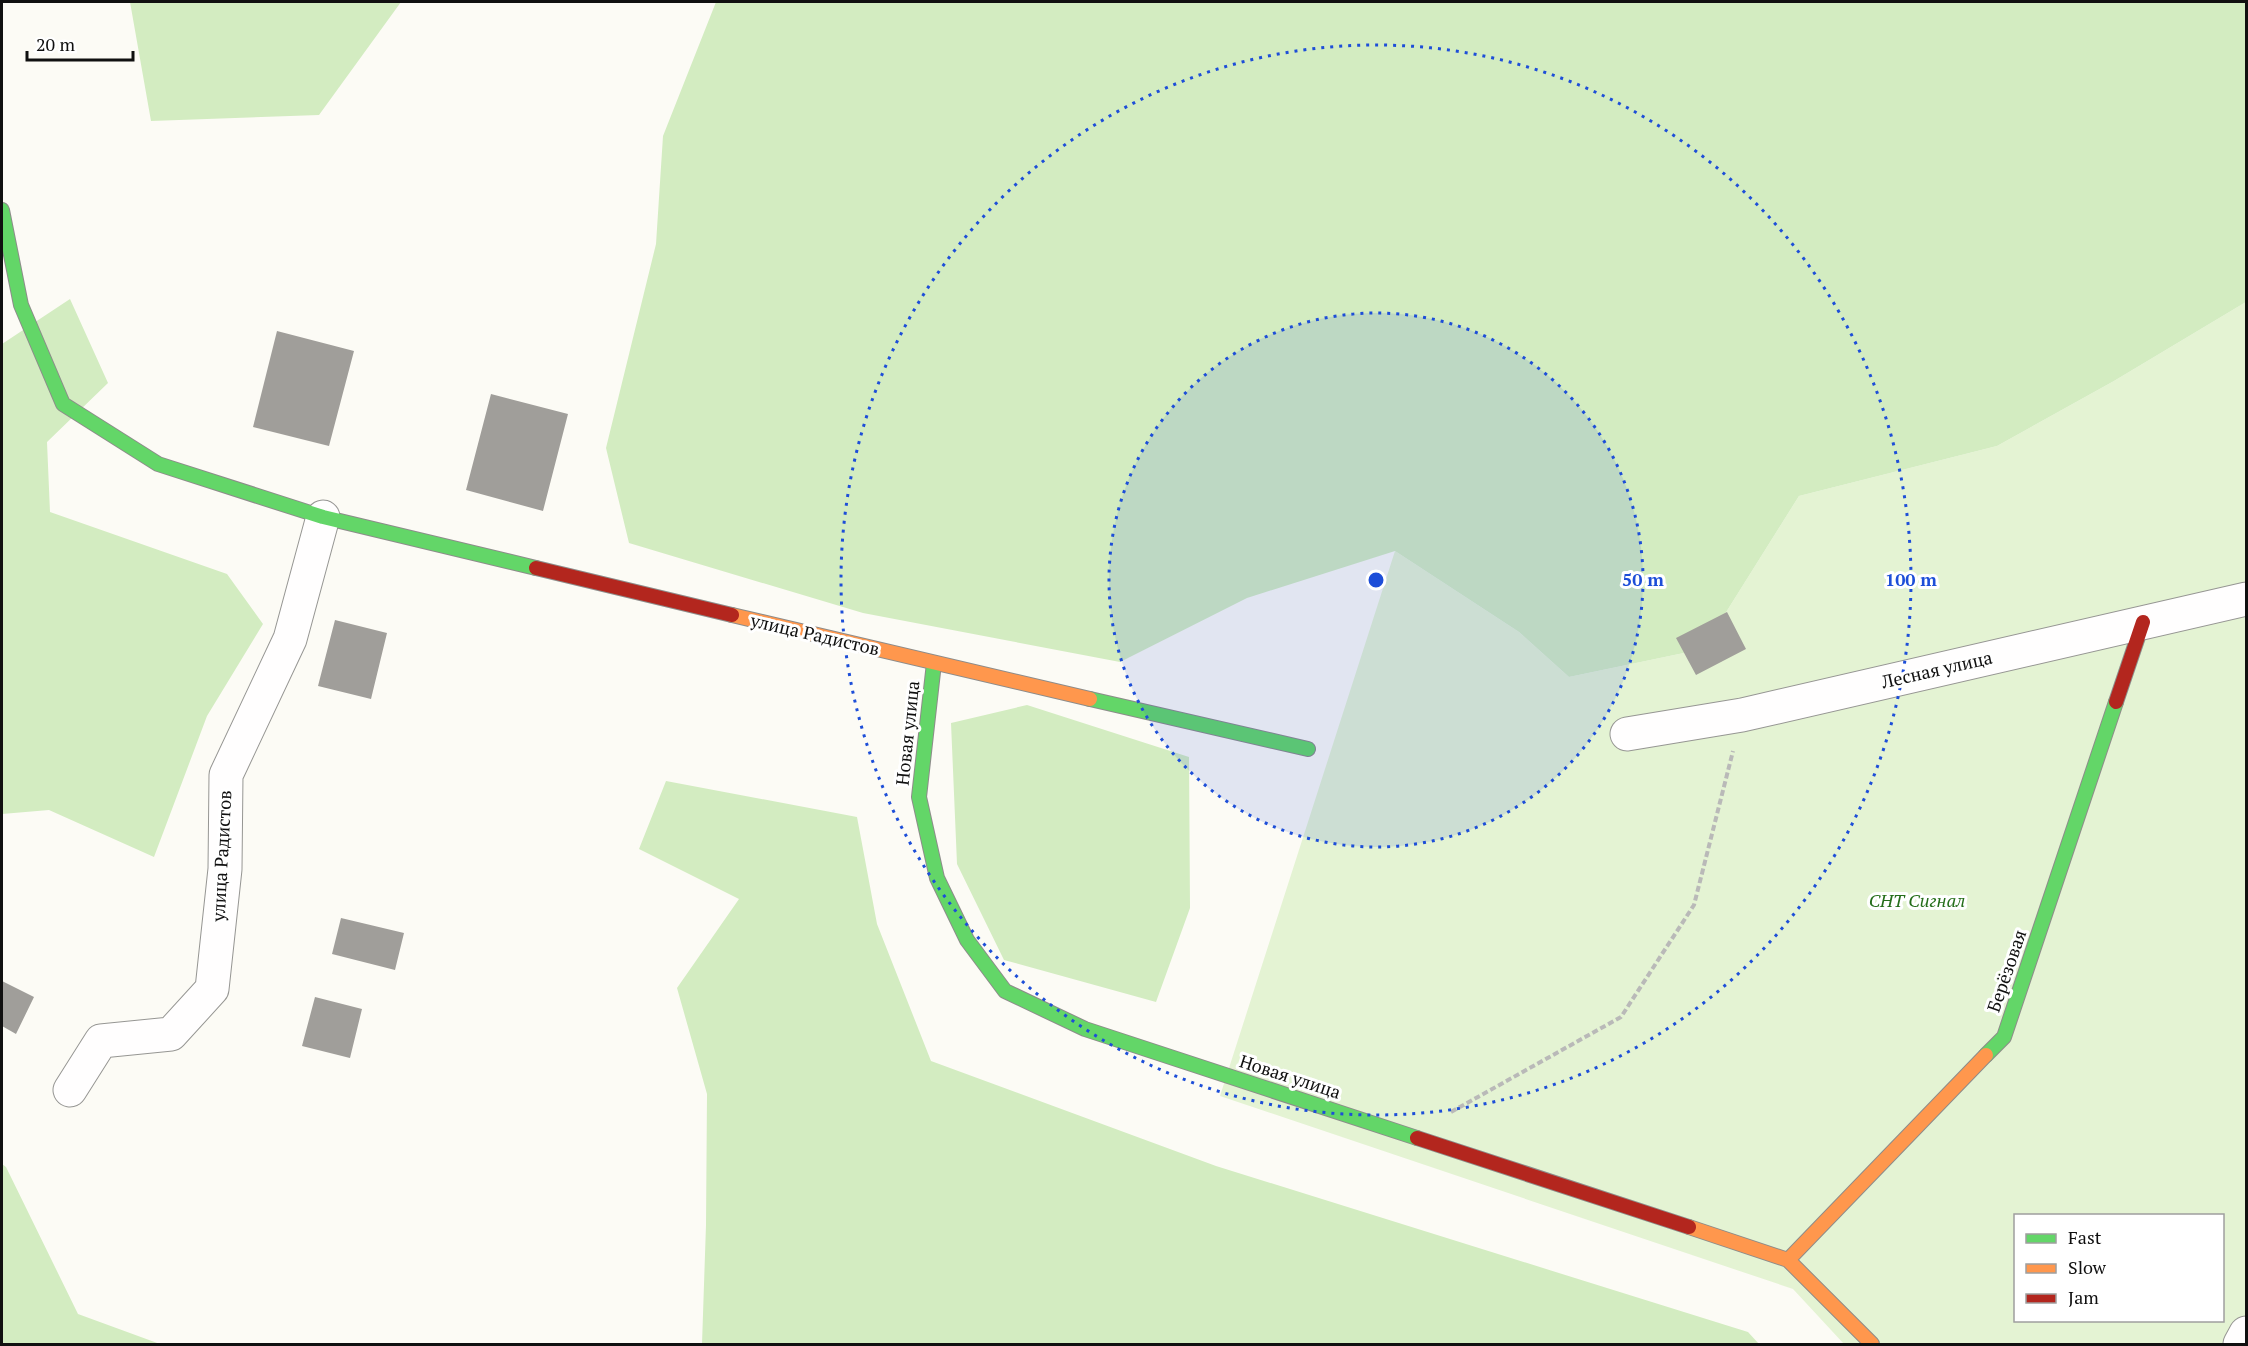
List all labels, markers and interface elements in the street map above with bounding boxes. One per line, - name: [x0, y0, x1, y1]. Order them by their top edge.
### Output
- scale bar: [27, 24, 134, 62]
- text: 20 m: [36, 32, 76, 56]
- text: 50 m: [1622, 567, 1664, 591]
- text: 100 m: [1885, 567, 1937, 591]
- centre of rings: [1366, 570, 1386, 590]
- street label: улица Радистов: [747, 607, 882, 661]
- street label: Лесная улица: [1878, 645, 1994, 694]
- street label: Новая улица: [890, 679, 924, 786]
- street label: улица Радистов: [206, 790, 236, 923]
- park label: СНТ Сигнал: [1869, 888, 1965, 912]
- street label: Берёзовая: [1981, 926, 2031, 1015]
- street label: Новая улица: [1237, 1048, 1344, 1104]
- legend: [2014, 1214, 2224, 1322]
- text: Fast: [2068, 1225, 2102, 1249]
- text: Slow: [2068, 1255, 2107, 1279]
- text: Jam: [2068, 1285, 2099, 1309]

